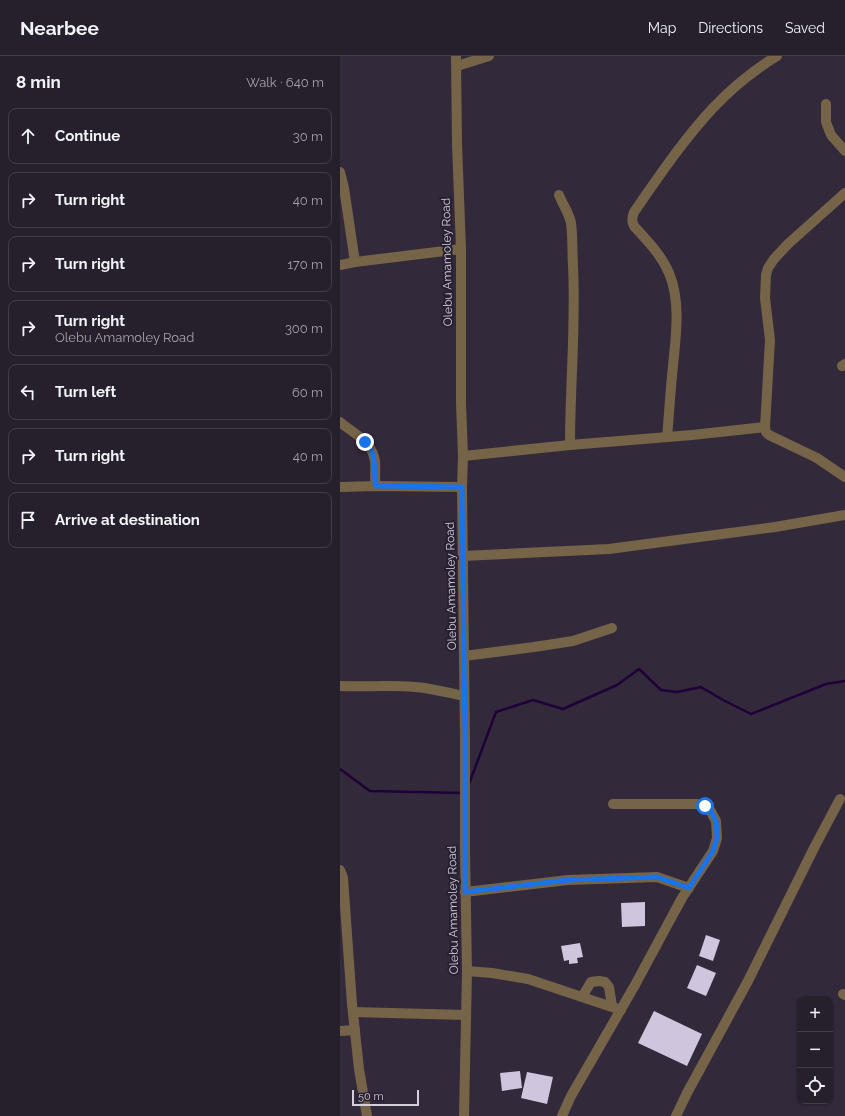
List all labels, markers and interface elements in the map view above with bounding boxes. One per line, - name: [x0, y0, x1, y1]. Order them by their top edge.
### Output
- text: Nearbee: [20, 17, 99, 39]
- text: Map: [648, 20, 676, 36]
- text: Directions: [698, 20, 763, 36]
- text: Saved: [785, 20, 825, 36]
- text: 8 min: [16, 72, 61, 92]
- text: Walk · 640 m: [246, 75, 324, 90]
- icon: ahead: [17, 125, 39, 147]
- text: Continue: [55, 127, 120, 145]
- text: 30 m: [293, 129, 323, 144]
- icon: right: [17, 189, 39, 211]
- text: Turn right: [55, 191, 125, 209]
- text: 40 m: [293, 193, 323, 208]
- street label: Olebu Amamoley Road: [439, 198, 455, 326]
- icon: right: [17, 253, 39, 275]
- text: Turn right: [55, 255, 125, 273]
- text: 170 m: [287, 257, 323, 272]
- text: Turn right: [55, 312, 125, 330]
- icon: right: [17, 317, 39, 339]
- text: 300 m: [285, 321, 323, 336]
- text: Olebu Amamoley Road: [55, 330, 194, 345]
- icon: left: [17, 381, 39, 403]
- text: Turn left: [55, 383, 116, 401]
- text: 60 m: [292, 385, 323, 400]
- route end: [356, 433, 374, 451]
- icon: right: [17, 445, 39, 467]
- text: Turn right: [55, 447, 125, 465]
- text: 40 m: [293, 449, 323, 464]
- icon: arrive: [17, 509, 39, 531]
- text: Arrive at destination: [55, 511, 200, 529]
- street label: Olebu Amamoley Road: [443, 522, 459, 650]
- route start: [696, 797, 714, 815]
- street label: Olebu Amamoley Road: [445, 846, 461, 974]
- map controls: [797, 996, 833, 1104]
- button: +: [797, 996, 833, 1032]
- button: −: [797, 1032, 833, 1068]
- button: locate: [797, 1068, 833, 1104]
- scale bar: [352, 1088, 419, 1107]
- text: 50 m: [358, 1090, 384, 1103]

